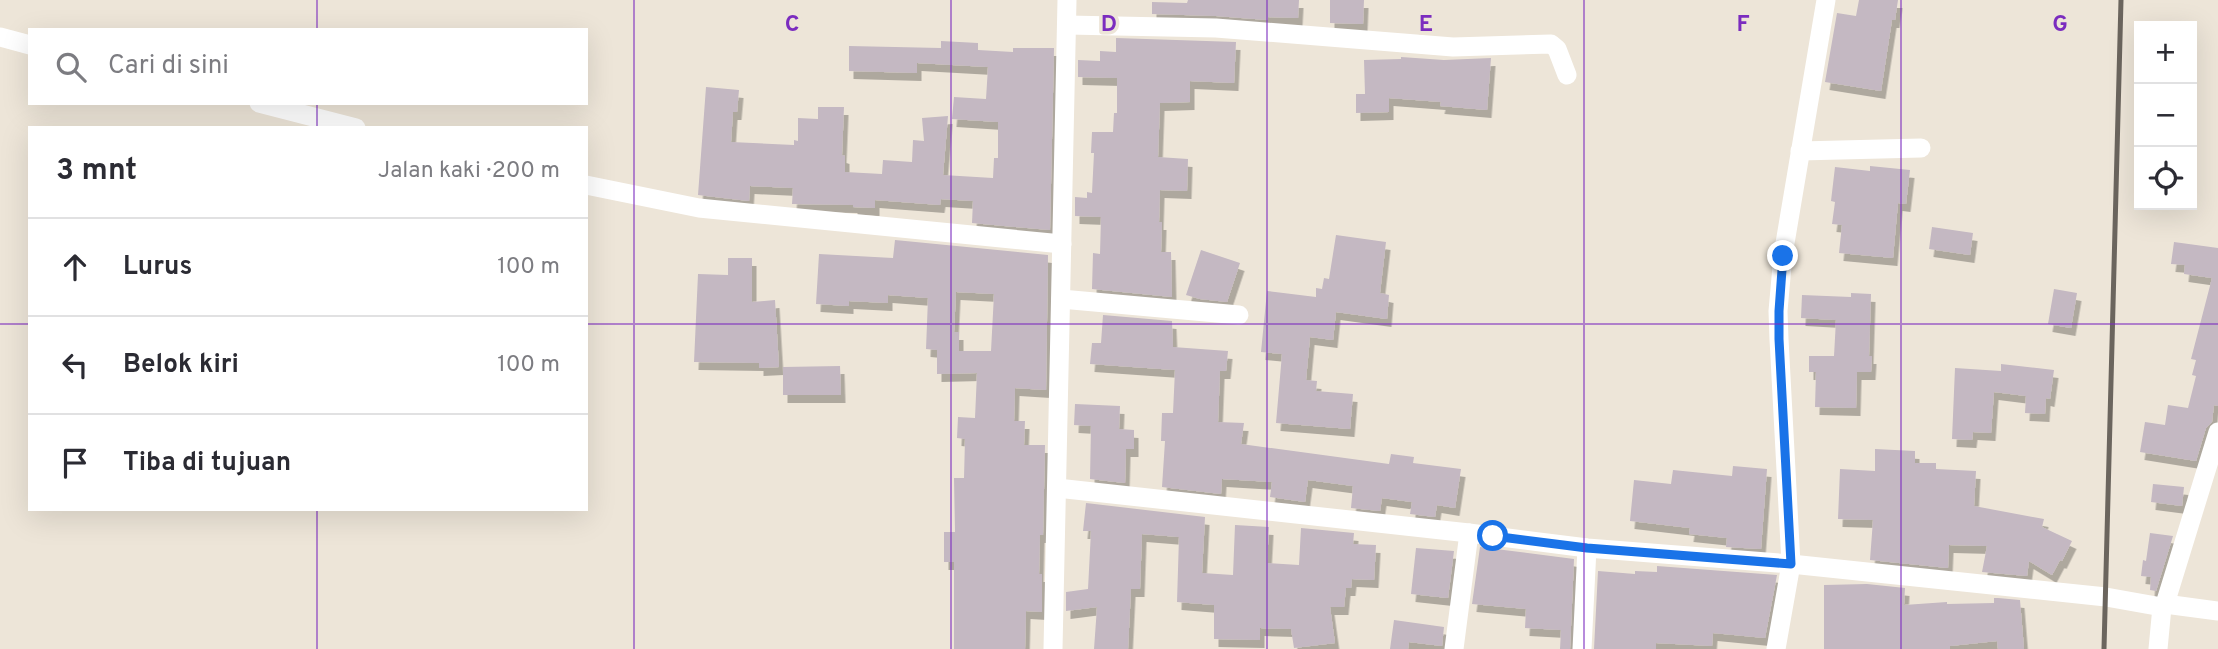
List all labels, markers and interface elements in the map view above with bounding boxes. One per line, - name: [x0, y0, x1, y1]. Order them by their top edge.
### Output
- text: C: [785, 11, 799, 40]
- text: D: [1101, 11, 1117, 40]
- text: E: [1419, 11, 1433, 40]
- text: F: [1736, 11, 1750, 40]
- text: G: [2052, 11, 2068, 40]
- map controls: [2134, 21, 2197, 210]
- button: +: [2134, 21, 2197, 84]
- search box: [28, 28, 588, 105]
- icon: search: [52, 48, 90, 86]
- text: Cari di sini: [108, 50, 229, 83]
- button: −: [2134, 84, 2197, 147]
- button: locate: [2134, 147, 2197, 210]
- text: 3 mnt: [56, 153, 137, 190]
- text: Jalan kaki · 200 m: [378, 157, 560, 186]
- route end: [1767, 240, 1798, 271]
- icon: ahead: [56, 248, 94, 286]
- text: Lurus: [123, 251, 192, 284]
- text: 100 m: [497, 253, 560, 282]
- icon: left: [56, 346, 94, 384]
- text: Belok kiri: [123, 349, 239, 382]
- text: 100 m: [497, 351, 560, 380]
- icon: arrive: [56, 444, 94, 482]
- text: Tiba di tujuan: [123, 447, 291, 480]
- route start: [1477, 520, 1508, 551]

